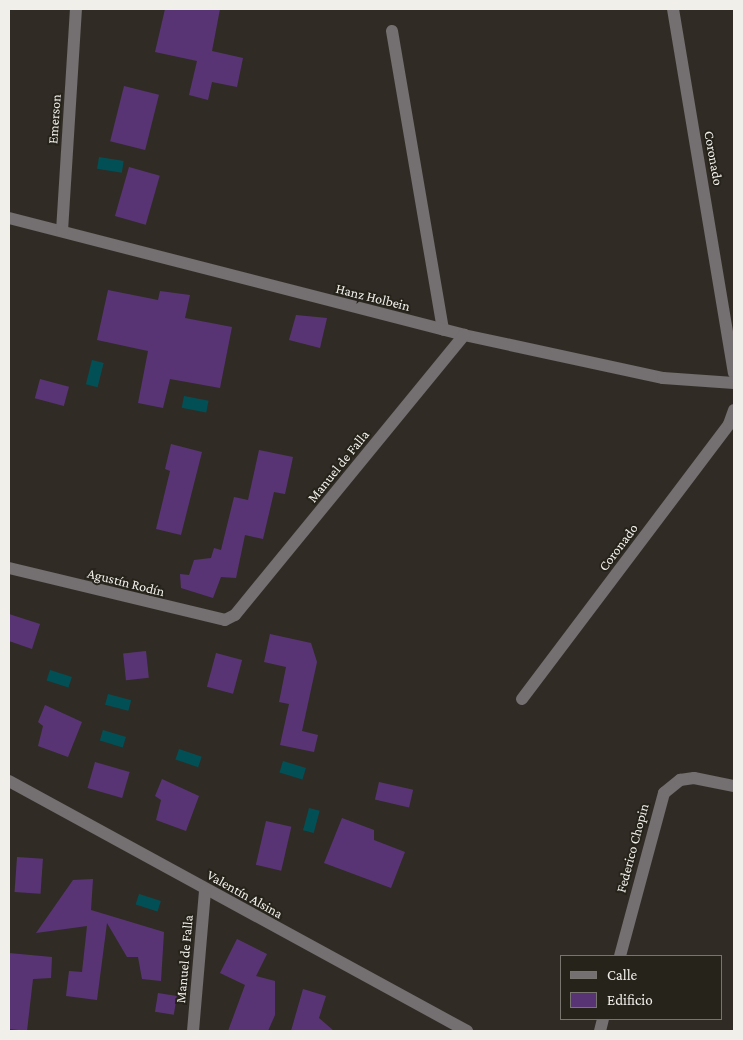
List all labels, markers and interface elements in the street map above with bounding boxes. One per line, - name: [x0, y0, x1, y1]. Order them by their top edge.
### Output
- street label: Emerson: [44, 94, 64, 144]
- street label: Coronado: [701, 129, 727, 187]
- street label: Hanz Holbein: [334, 280, 412, 314]
- street label: Manuel de Falla: [304, 426, 372, 506]
- street label: Coronado: [595, 520, 641, 574]
- street label: Agustín Rodín: [86, 564, 166, 600]
- street label: Federico Chopin: [612, 802, 652, 894]
- street label: Valentín Alsina: [204, 866, 286, 922]
- street label: Manuel de Falla: [172, 914, 196, 1004]
- legend: [560, 955, 723, 1020]
- text: Calle: [607, 967, 637, 983]
- text: Edificio: [607, 992, 653, 1008]

